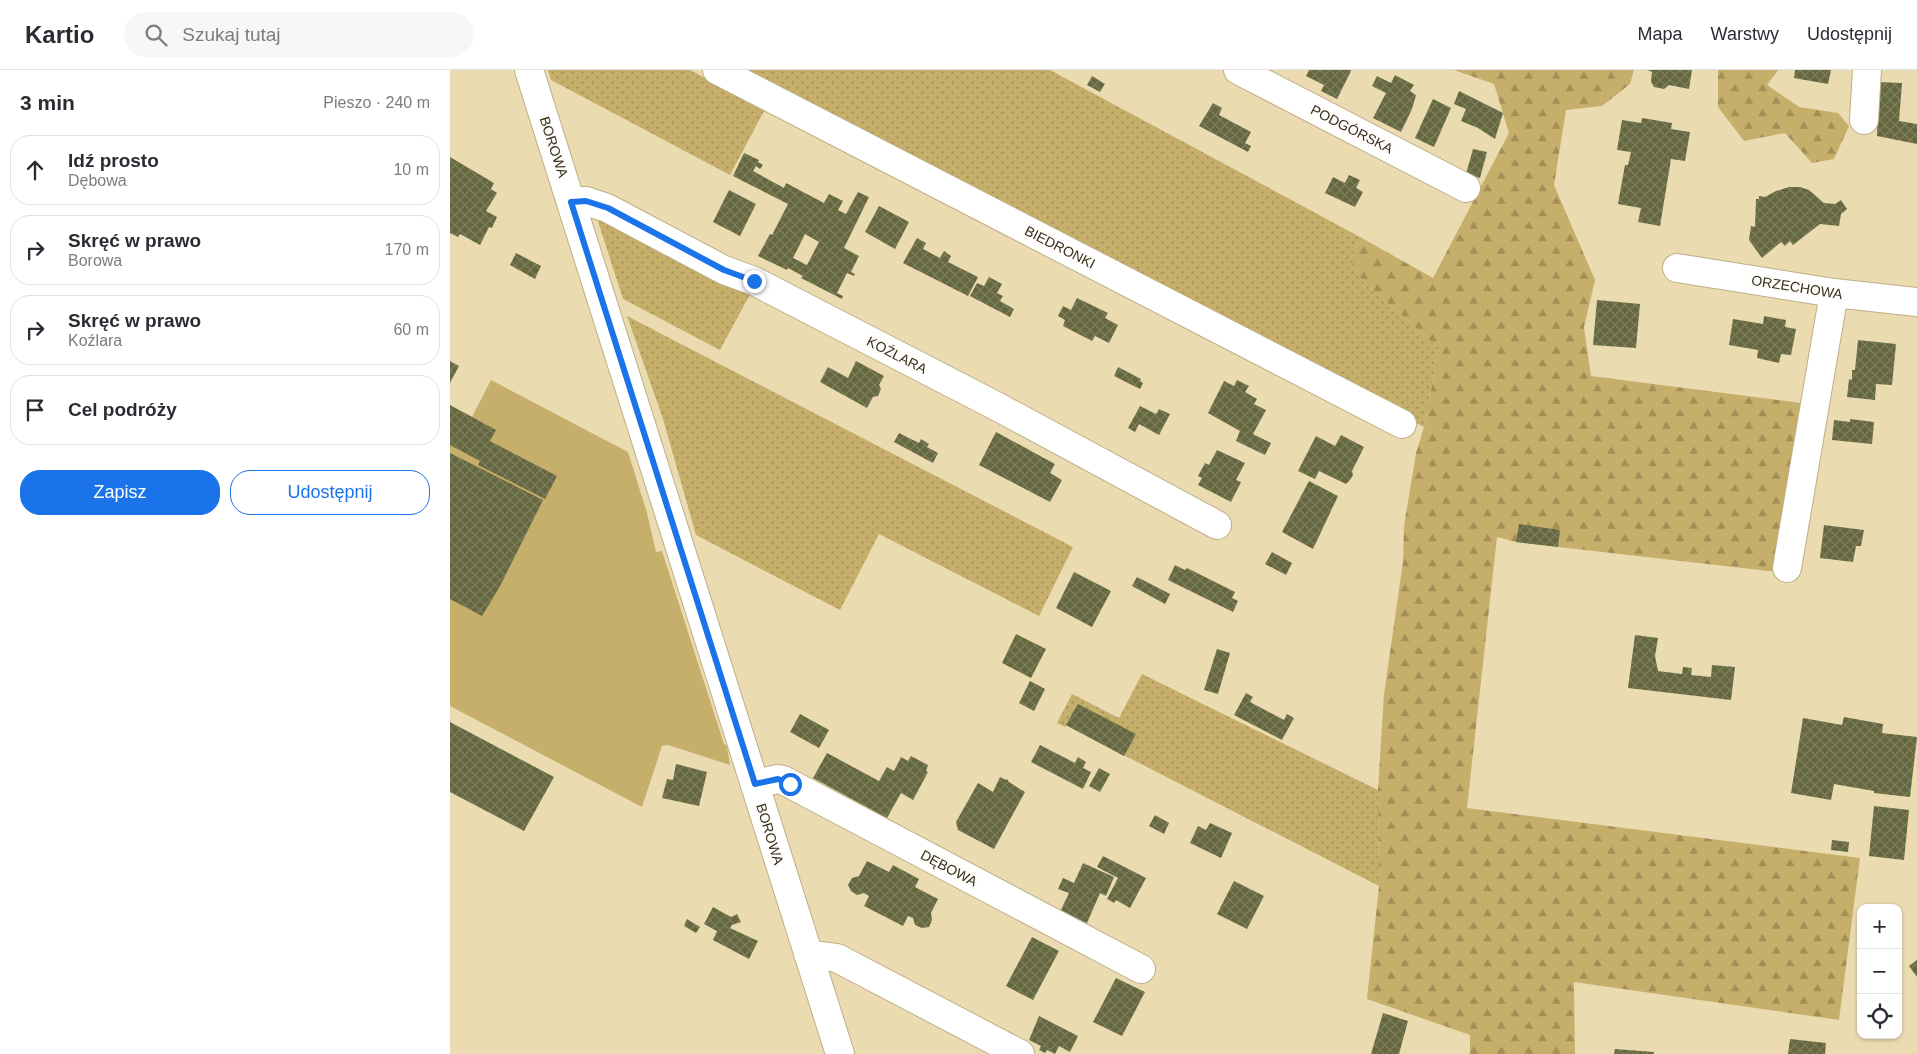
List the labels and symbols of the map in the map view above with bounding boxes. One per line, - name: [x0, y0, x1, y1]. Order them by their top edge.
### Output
- street label: PODGÓRSKA: [1308, 101, 1396, 157]
- street label: BOROWA: [537, 114, 572, 180]
- street label: BIEDRONKI: [1022, 222, 1098, 272]
- route end: [743, 270, 766, 293]
- street label: ORZECHOWA: [1750, 272, 1844, 302]
- street label: KOŹLARA: [864, 333, 930, 377]
- route start: [779, 773, 802, 796]
- street label: BOROWA: [753, 801, 787, 867]
- street label: DĘBOWA: [918, 846, 981, 890]

